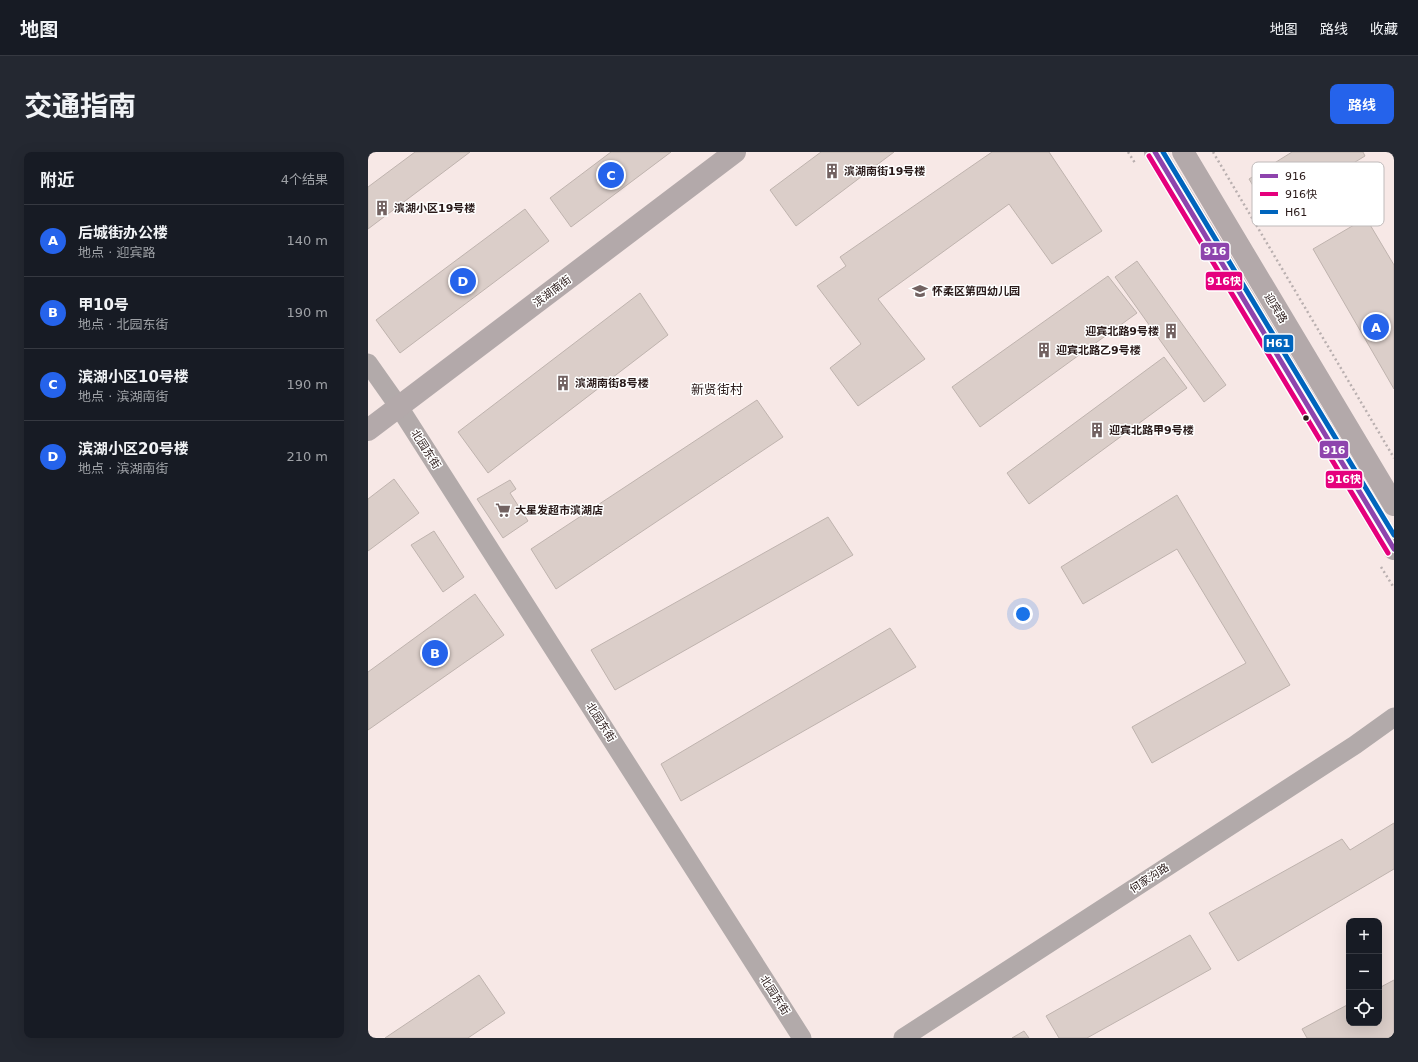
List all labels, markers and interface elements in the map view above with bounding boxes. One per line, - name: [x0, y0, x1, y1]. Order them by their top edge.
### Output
- text: 地图: [20, 18, 58, 40]
- text: 地图: [1270, 21, 1298, 37]
- text: 路线: [1320, 21, 1348, 37]
- text: 收藏: [1370, 21, 1398, 37]
- button: 路线: [1330, 84, 1394, 124]
- text: 交通指南: [24, 90, 136, 123]
- pin: C: [598, 160, 624, 190]
- building icon: 滨湖南街19号楼: [823, 162, 841, 180]
- legend: [1252, 162, 1384, 226]
- place label: 滨湖南街19号楼: [844, 165, 925, 178]
- text: 附近: [40, 170, 74, 190]
- text: 916: [1285, 170, 1306, 183]
- text: 4个结果: [281, 172, 328, 187]
- text: 916快: [1285, 188, 1317, 201]
- building icon: 滨湖小区19号楼: [373, 199, 391, 217]
- place label: 滨湖小区19号楼: [394, 202, 475, 215]
- text: H61: [1285, 206, 1307, 219]
- text: 后城街办公楼: [78, 224, 168, 242]
- text: A: [48, 233, 58, 248]
- text: 140 m: [286, 233, 328, 248]
- line badge: 916: [1200, 242, 1230, 261]
- text: 地点 · 迎宾路: [78, 245, 155, 260]
- text: 916: [1204, 245, 1227, 258]
- pin: D: [450, 266, 476, 296]
- line badge: 916快: [1205, 271, 1243, 291]
- street label: 滨湖南街: [531, 273, 574, 310]
- text: 916快: [1207, 275, 1241, 288]
- school or university icon: 怀柔区第四幼儿园: [911, 282, 929, 300]
- place label: 怀柔区第四幼儿园: [932, 285, 1020, 298]
- street label: 迎宾路: [1262, 291, 1290, 326]
- text: 甲10号: [78, 296, 129, 314]
- text: B: [48, 305, 58, 320]
- text: 190 m: [286, 305, 328, 320]
- pin: A: [1363, 312, 1389, 342]
- text: 地点 · 北园东街: [78, 317, 168, 332]
- building icon: 迎宾北路9号楼: [1162, 322, 1180, 340]
- place label: 迎宾北路9号楼: [1085, 325, 1159, 338]
- line badge: H61: [1263, 334, 1294, 353]
- text: H61: [1266, 337, 1290, 350]
- building icon: 迎宾北路乙9号楼: [1035, 341, 1053, 359]
- place label: 迎宾北路乙9号楼: [1056, 344, 1141, 357]
- text: 滨湖小区10号楼: [78, 368, 189, 386]
- building icon: 滨湖南街8号楼: [554, 374, 572, 392]
- text: C: [48, 377, 58, 392]
- text: 190 m: [286, 377, 328, 392]
- place label: 滨湖南街8号楼: [575, 377, 649, 390]
- district label: 新贤街村: [691, 382, 743, 397]
- text: 地点 · 滨湖南街: [78, 389, 168, 404]
- unlabelled marker: [1301, 413, 1311, 423]
- building icon: 迎宾北路甲9号楼: [1088, 421, 1106, 439]
- place label: 迎宾北路甲9号楼: [1109, 424, 1194, 437]
- street label: 北园东街: [408, 427, 443, 471]
- text: 滨湖小区20号楼: [78, 440, 189, 458]
- line badge: 916: [1319, 440, 1349, 459]
- text: 916: [1323, 444, 1346, 457]
- text: D: [48, 449, 58, 464]
- text: 210 m: [286, 449, 328, 464]
- text: 地点 · 滨湖南街: [78, 461, 168, 476]
- line badge: 916快: [1325, 470, 1363, 489]
- text: 916快: [1327, 473, 1361, 486]
- supermarket icon: 大星发超市滨湖店: [494, 501, 512, 519]
- place label: 大星发超市滨湖店: [515, 504, 603, 517]
- your location: [1013, 604, 1033, 624]
- pin: B: [422, 638, 448, 668]
- street label: 北园东街: [583, 700, 618, 744]
- street label: 何家沟路: [1127, 861, 1171, 896]
- map controls: [1346, 918, 1382, 1026]
- button: +: [1346, 918, 1382, 954]
- button: −: [1346, 954, 1382, 990]
- street label: 北园东街: [757, 973, 792, 1017]
- button: locate: [1346, 990, 1382, 1026]

